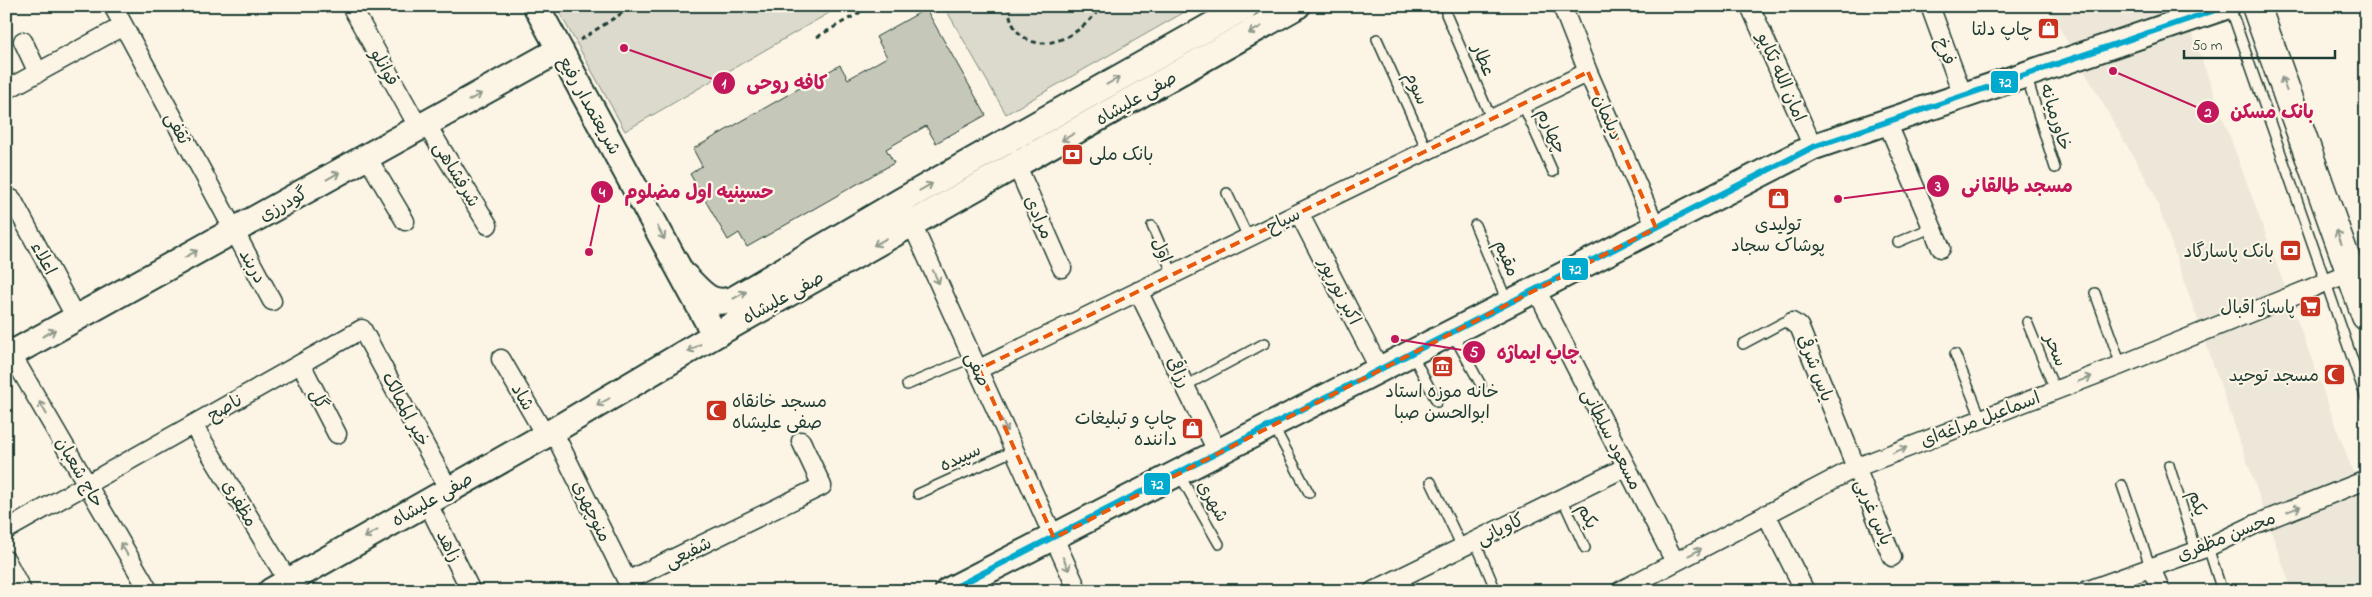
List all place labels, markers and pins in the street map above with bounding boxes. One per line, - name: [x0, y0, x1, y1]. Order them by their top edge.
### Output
- shop icon: چاپ دلتا: [2037, 17, 2061, 41]
- place label: چاپ دلتا: [1972, 18, 2033, 44]
- callout: کافه روحی: [712, 66, 837, 100]
- callout: بانک مسکن: [2196, 95, 2324, 129]
- bank icon: بانک ملی: [1061, 142, 1085, 166]
- place label: بانک ملی: [1089, 143, 1153, 169]
- callout: مسجد طالقانی: [1926, 169, 2082, 203]
- callout: حسینیه اول مضلوم: [589, 175, 783, 209]
- shop icon: تولیدی پوشاک سجاد: [1766, 187, 1790, 211]
- place label: تولیدی پوشاک سجاد: [1731, 213, 1825, 260]
- bank icon: بانک پاسارگاد: [2278, 239, 2302, 263]
- place label: بانک پاسارگاد: [2183, 240, 2274, 266]
- supermarket icon: پاساژ اقبال: [2299, 295, 2323, 319]
- place label: پاساژ اقبال: [2220, 296, 2295, 322]
- callout: چاپ ایماژه: [1462, 335, 1590, 369]
- museum icon: خانه موزه استاد ابوالحسن صبا: [1430, 354, 1454, 378]
- mosque icon: مسجد توحید: [2323, 363, 2347, 387]
- place label: مسجد توحید: [2228, 364, 2319, 390]
- place label: خانه موزه استاد ابوالحسن صبا: [1385, 380, 1499, 427]
- place label: مسجد خانقاه صفی علیشاه: [732, 390, 827, 437]
- mosque icon: مسجد خانقاه صفی علیشاه: [704, 399, 728, 423]
- place label: چاپ و تبلیغات داننده: [1075, 407, 1177, 454]
- shop icon: چاپ و تبلیغات داننده: [1181, 416, 1205, 440]

